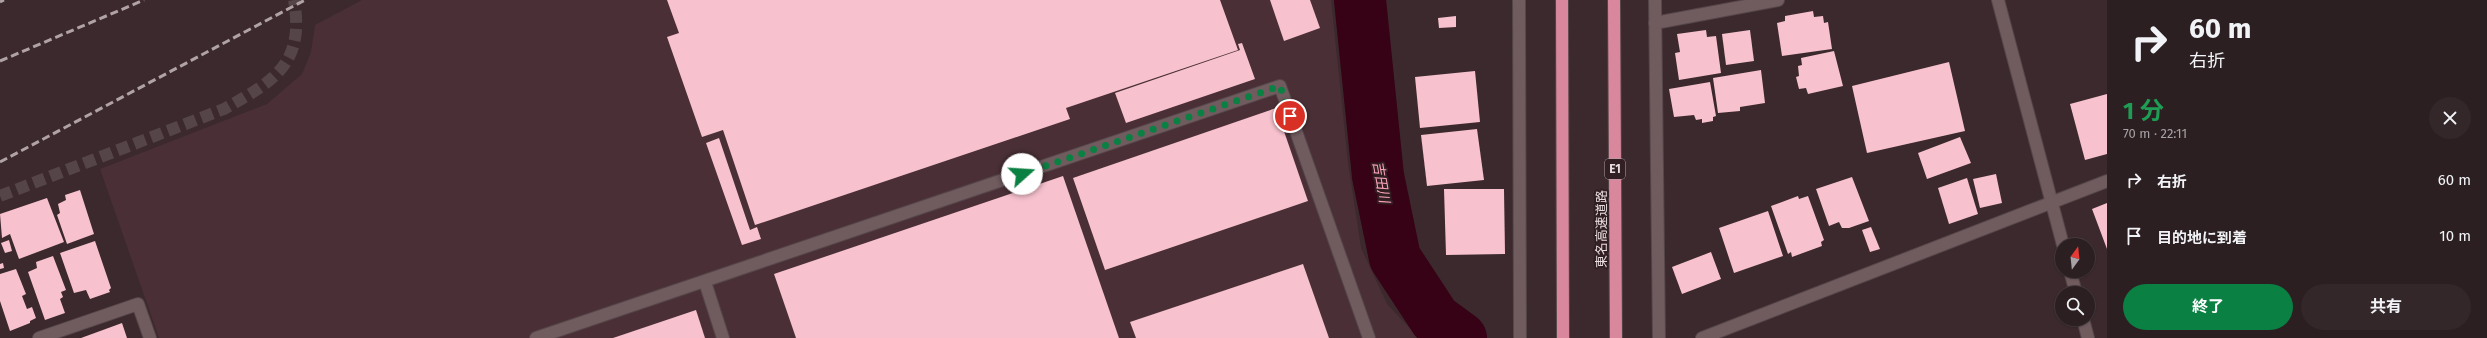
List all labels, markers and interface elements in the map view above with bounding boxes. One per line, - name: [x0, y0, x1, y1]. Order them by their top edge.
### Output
- text: 60 m: [2189, 12, 2251, 45]
- icon: right: [2123, 16, 2175, 68]
- text: 右折: [2189, 50, 2225, 72]
- text: 1 分: [2123, 97, 2164, 125]
- button: close: [2429, 97, 2471, 139]
- pin: [1273, 99, 1307, 133]
- icon: arrive: [1279, 105, 1301, 127]
- text: 70 m · 22:11: [2123, 126, 2187, 141]
- position arrow: [1001, 153, 1043, 195]
- road number: E1: [1605, 159, 1625, 179]
- water label: 吉田川: [1369, 160, 1393, 206]
- icon: right: [2123, 169, 2145, 191]
- text: 60 m: [2438, 171, 2471, 189]
- text: 右折: [2157, 173, 2187, 191]
- street label: 東名高速道路: [1594, 190, 1609, 268]
- icon: arrive: [2123, 225, 2145, 247]
- text: 10 m: [2439, 227, 2471, 245]
- text: 目的地に到着: [2157, 229, 2247, 247]
- north arrow: [2055, 238, 2095, 278]
- map controls: [2055, 238, 2095, 326]
- button: 終了: [2123, 284, 2293, 330]
- button: 共有: [2301, 284, 2471, 330]
- button: search: [2055, 286, 2095, 326]

